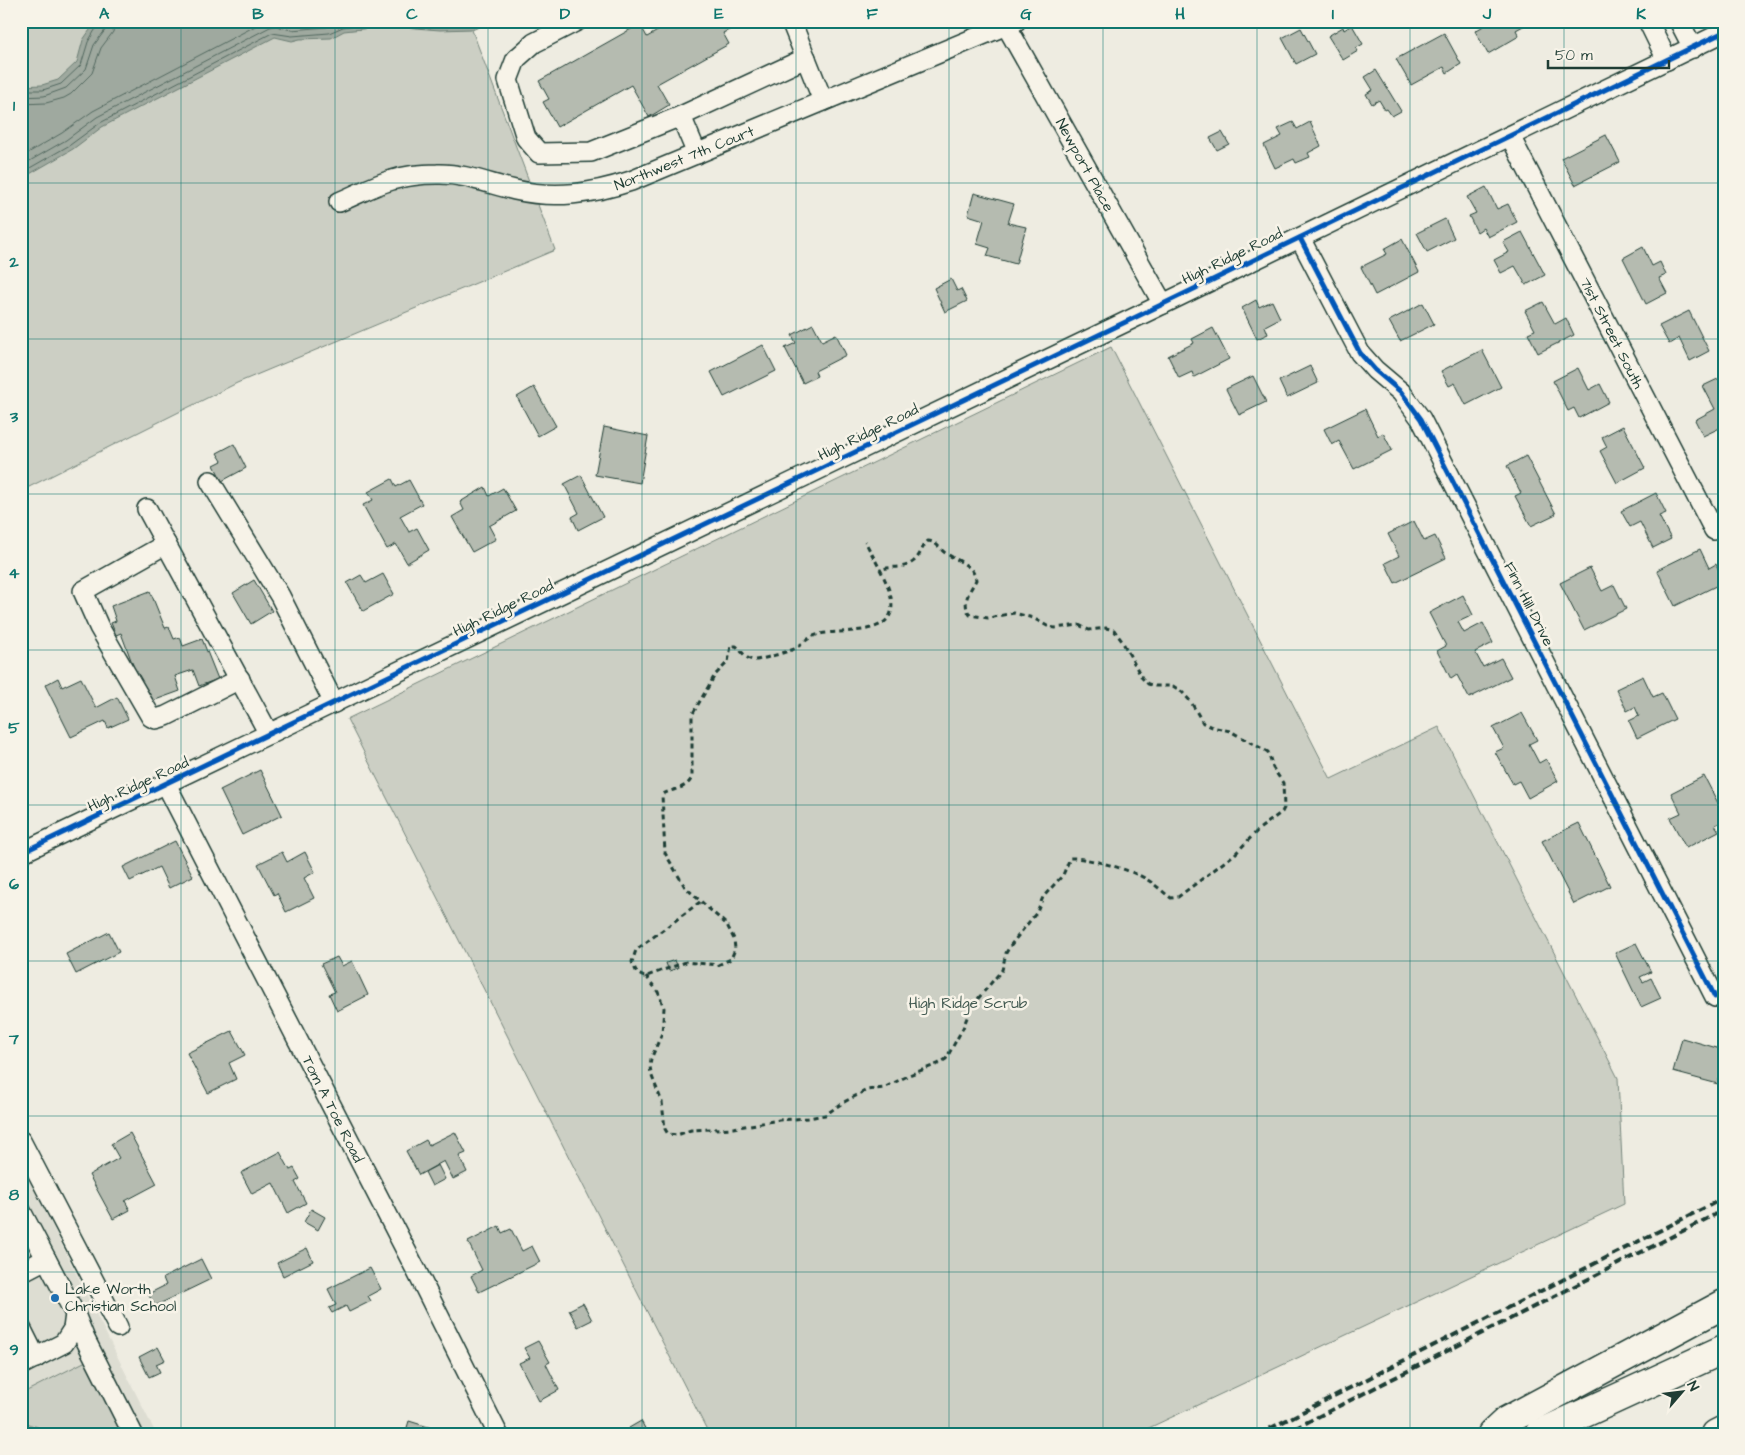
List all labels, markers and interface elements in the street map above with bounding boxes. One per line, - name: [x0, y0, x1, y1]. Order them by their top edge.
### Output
- text: A: [99, 3, 110, 25]
- text: B: [252, 3, 264, 25]
- text: C: [406, 3, 418, 25]
- text: D: [560, 3, 571, 25]
- text: E: [714, 3, 724, 25]
- text: F: [866, 3, 878, 25]
- text: G: [1020, 3, 1032, 25]
- text: H: [1175, 3, 1185, 25]
- text: I: [1332, 3, 1334, 25]
- text: J: [1482, 3, 1492, 25]
- text: K: [1636, 3, 1646, 25]
- scale bar: [1548, 38, 1669, 70]
- text: 50 m: [1555, 45, 1593, 66]
- text: 1: [13, 95, 16, 117]
- street label: Newport Place: [1050, 115, 1119, 216]
- street label: Northwest 7th Court: [611, 121, 757, 196]
- street label: High Ridge Road: [1178, 223, 1287, 291]
- text: 2: [8, 251, 19, 273]
- street label: 71st Street South: [1574, 274, 1649, 393]
- street label: High Ridge Road: [814, 399, 923, 467]
- text: 3: [9, 406, 19, 428]
- street label: Finn Hill Drive: [1498, 559, 1559, 650]
- text: 4: [9, 562, 20, 584]
- street label: High Ridge Road: [449, 575, 558, 643]
- text: 5: [8, 717, 20, 739]
- street label: High Ridge Road: [84, 752, 193, 818]
- text: 6: [9, 873, 19, 895]
- park label: High Ridge Scrub: [909, 993, 1028, 1015]
- text: 7: [8, 1028, 19, 1050]
- street label: Tom A Toe Road: [297, 1052, 369, 1167]
- text: 8: [9, 1184, 20, 1206]
- place label: Lake Worth Christian School: [65, 1279, 176, 1317]
- marker: Lake Worth Christian School: [49, 1292, 61, 1304]
- text: 9: [9, 1339, 19, 1361]
- north arrow: [1658, 1368, 1708, 1418]
- text: N: [1682, 1378, 1704, 1395]

